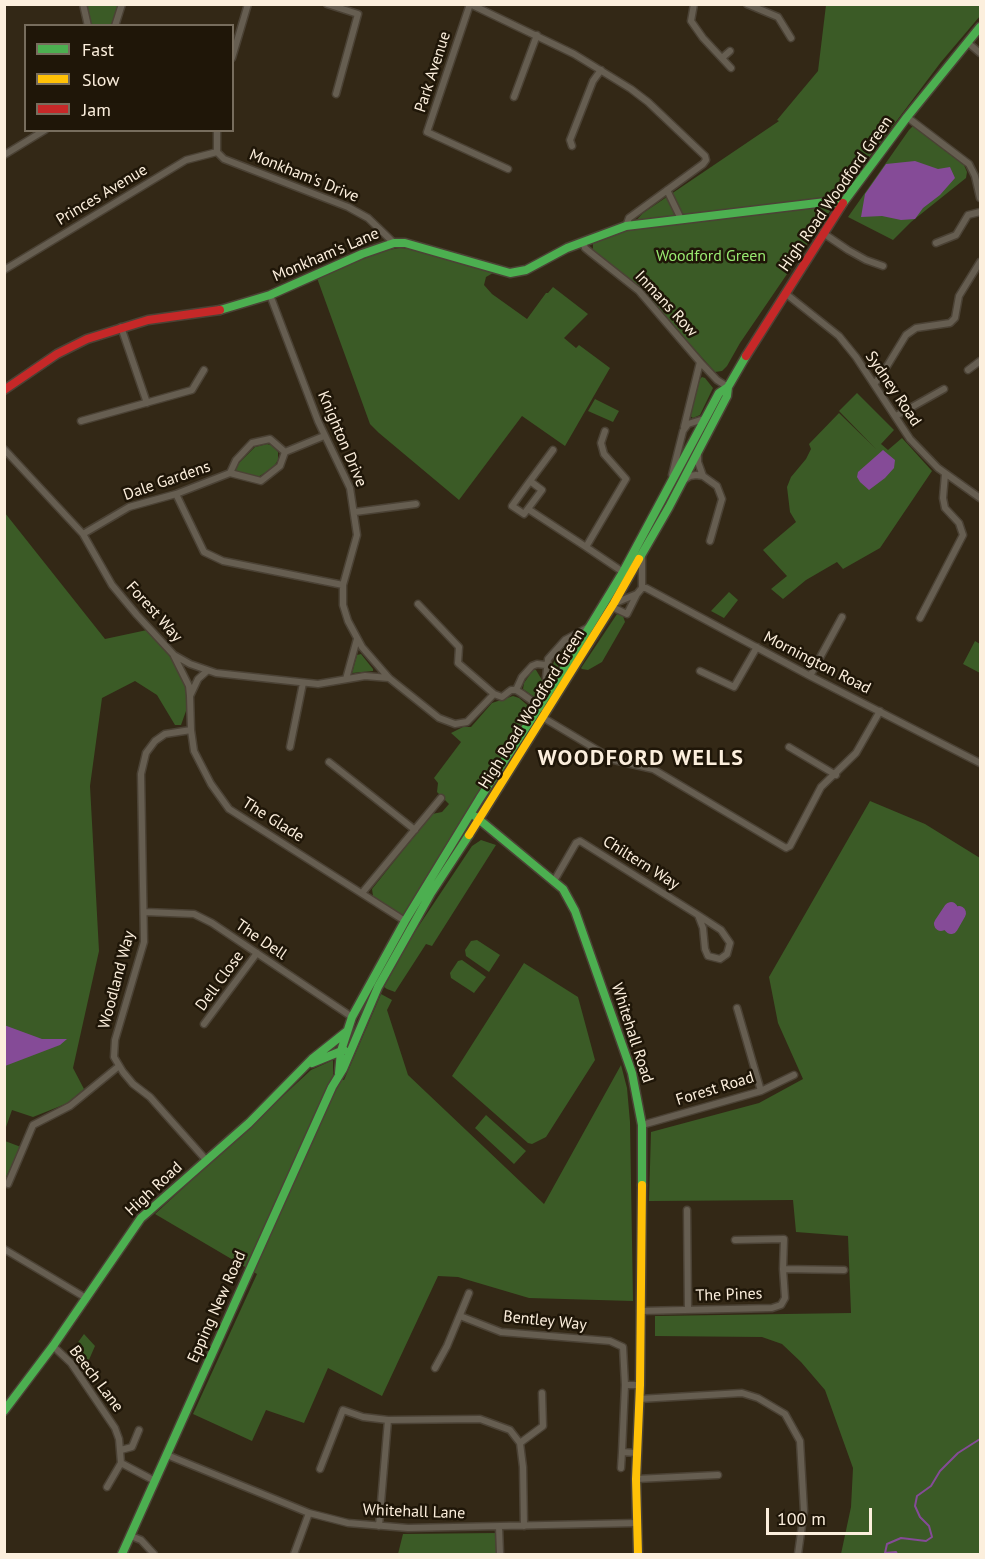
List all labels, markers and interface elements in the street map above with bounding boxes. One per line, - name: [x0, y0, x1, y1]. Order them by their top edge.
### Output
- legend: [24, 24, 234, 132]
- street label: Park Avenue: [411, 29, 455, 115]
- text: Fast: [82, 38, 114, 61]
- text: Slow: [82, 68, 120, 91]
- text: Jam: [82, 98, 111, 121]
- street label: High Road Woodford Green: [775, 113, 897, 275]
- street label: Monkham's Drive: [246, 145, 362, 207]
- street label: Princes Avenue: [53, 160, 151, 230]
- street label: Monkham's Lane: [270, 224, 382, 286]
- park label: Woodford Green: [656, 246, 766, 266]
- street label: Inmans Row: [631, 267, 701, 341]
- street label: Sydney Road: [861, 348, 925, 430]
- street label: Knighton Drive: [313, 388, 371, 490]
- street label: Dale Gardens: [121, 457, 213, 505]
- street label: Forest Way: [122, 578, 186, 646]
- street label: High Road Woodford Green: [475, 625, 589, 793]
- street label: Mornington Road: [760, 628, 874, 698]
- district label: WOODFORD WELLS: [538, 746, 744, 772]
- street label: The Glade: [239, 794, 307, 846]
- street label: Chiltern Way: [599, 832, 683, 894]
- street label: The Dell: [232, 916, 290, 964]
- street label: Woodland Way: [95, 929, 139, 1031]
- street label: Dell Close: [192, 947, 248, 1015]
- street label: Whitehall Road: [607, 981, 657, 1085]
- street label: Forest Road: [674, 1068, 756, 1110]
- street label: High Road: [122, 1158, 186, 1220]
- street label: Epping New Road: [184, 1248, 250, 1366]
- street label: The Pines: [695, 1284, 763, 1306]
- street label: Bentley Way: [502, 1307, 588, 1335]
- street label: Beech Lane: [65, 1342, 127, 1416]
- scale bar: [769, 1496, 876, 1534]
- street label: Whitehall Lane: [362, 1501, 466, 1523]
- text: 100 m: [777, 1507, 826, 1530]

